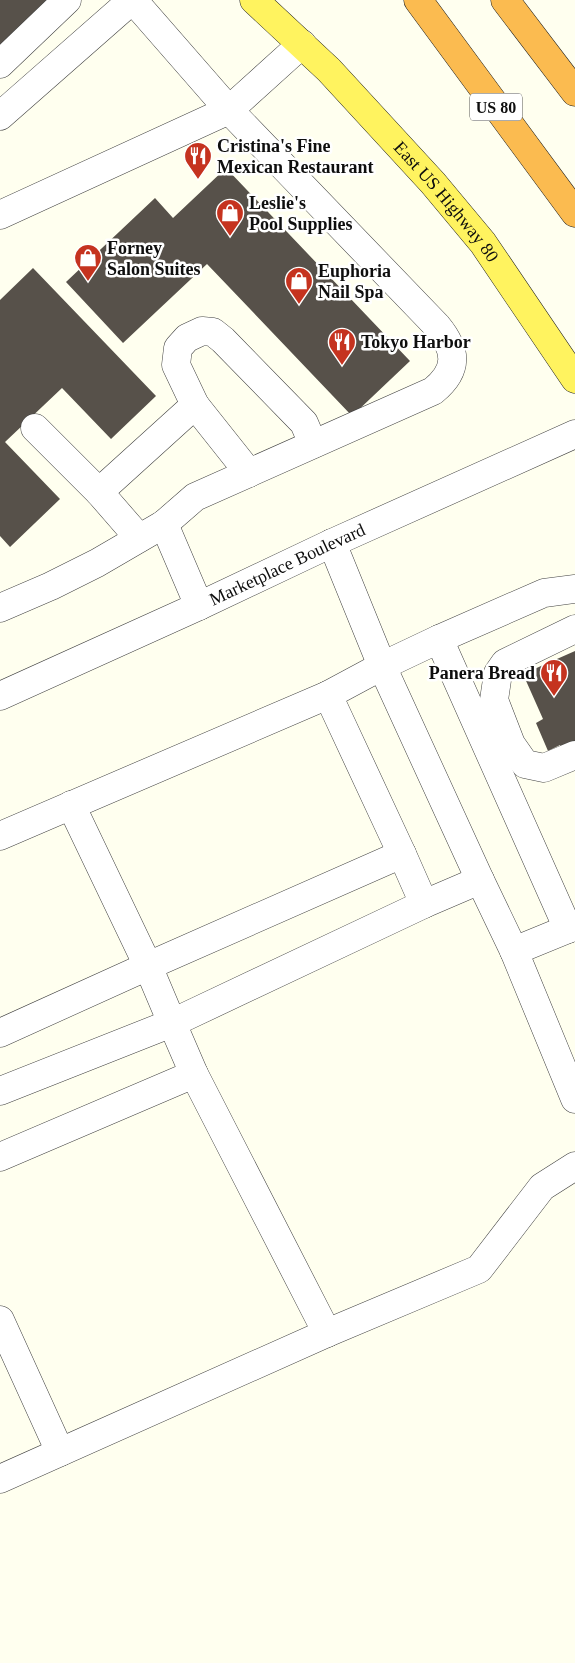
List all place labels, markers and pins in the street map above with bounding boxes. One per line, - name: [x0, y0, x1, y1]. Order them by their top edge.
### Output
- place label: Cristina's Fine Mexican Restaurant: [217, 136, 373, 177]
- restaurant icon: Cristina's Fine Mexican Restaurant: [183, 141, 213, 180]
- place label: Leslie's Pool Supplies: [249, 193, 353, 234]
- shop icon: Leslie's Pool Supplies: [215, 198, 245, 237]
- place label: Forney Salon Suites: [107, 238, 201, 279]
- shop icon: Forney Salon Suites: [73, 243, 103, 282]
- place label: Euphoria Nail Spa: [318, 261, 391, 302]
- shop icon: Euphoria Nail Spa: [284, 266, 314, 305]
- restaurant icon: Tokyo Harbor: [327, 327, 357, 366]
- place label: Tokyo Harbor: [361, 332, 471, 352]
- restaurant icon: Panera Bread: [539, 658, 569, 697]
- place label: Panera Bread: [429, 663, 535, 683]

